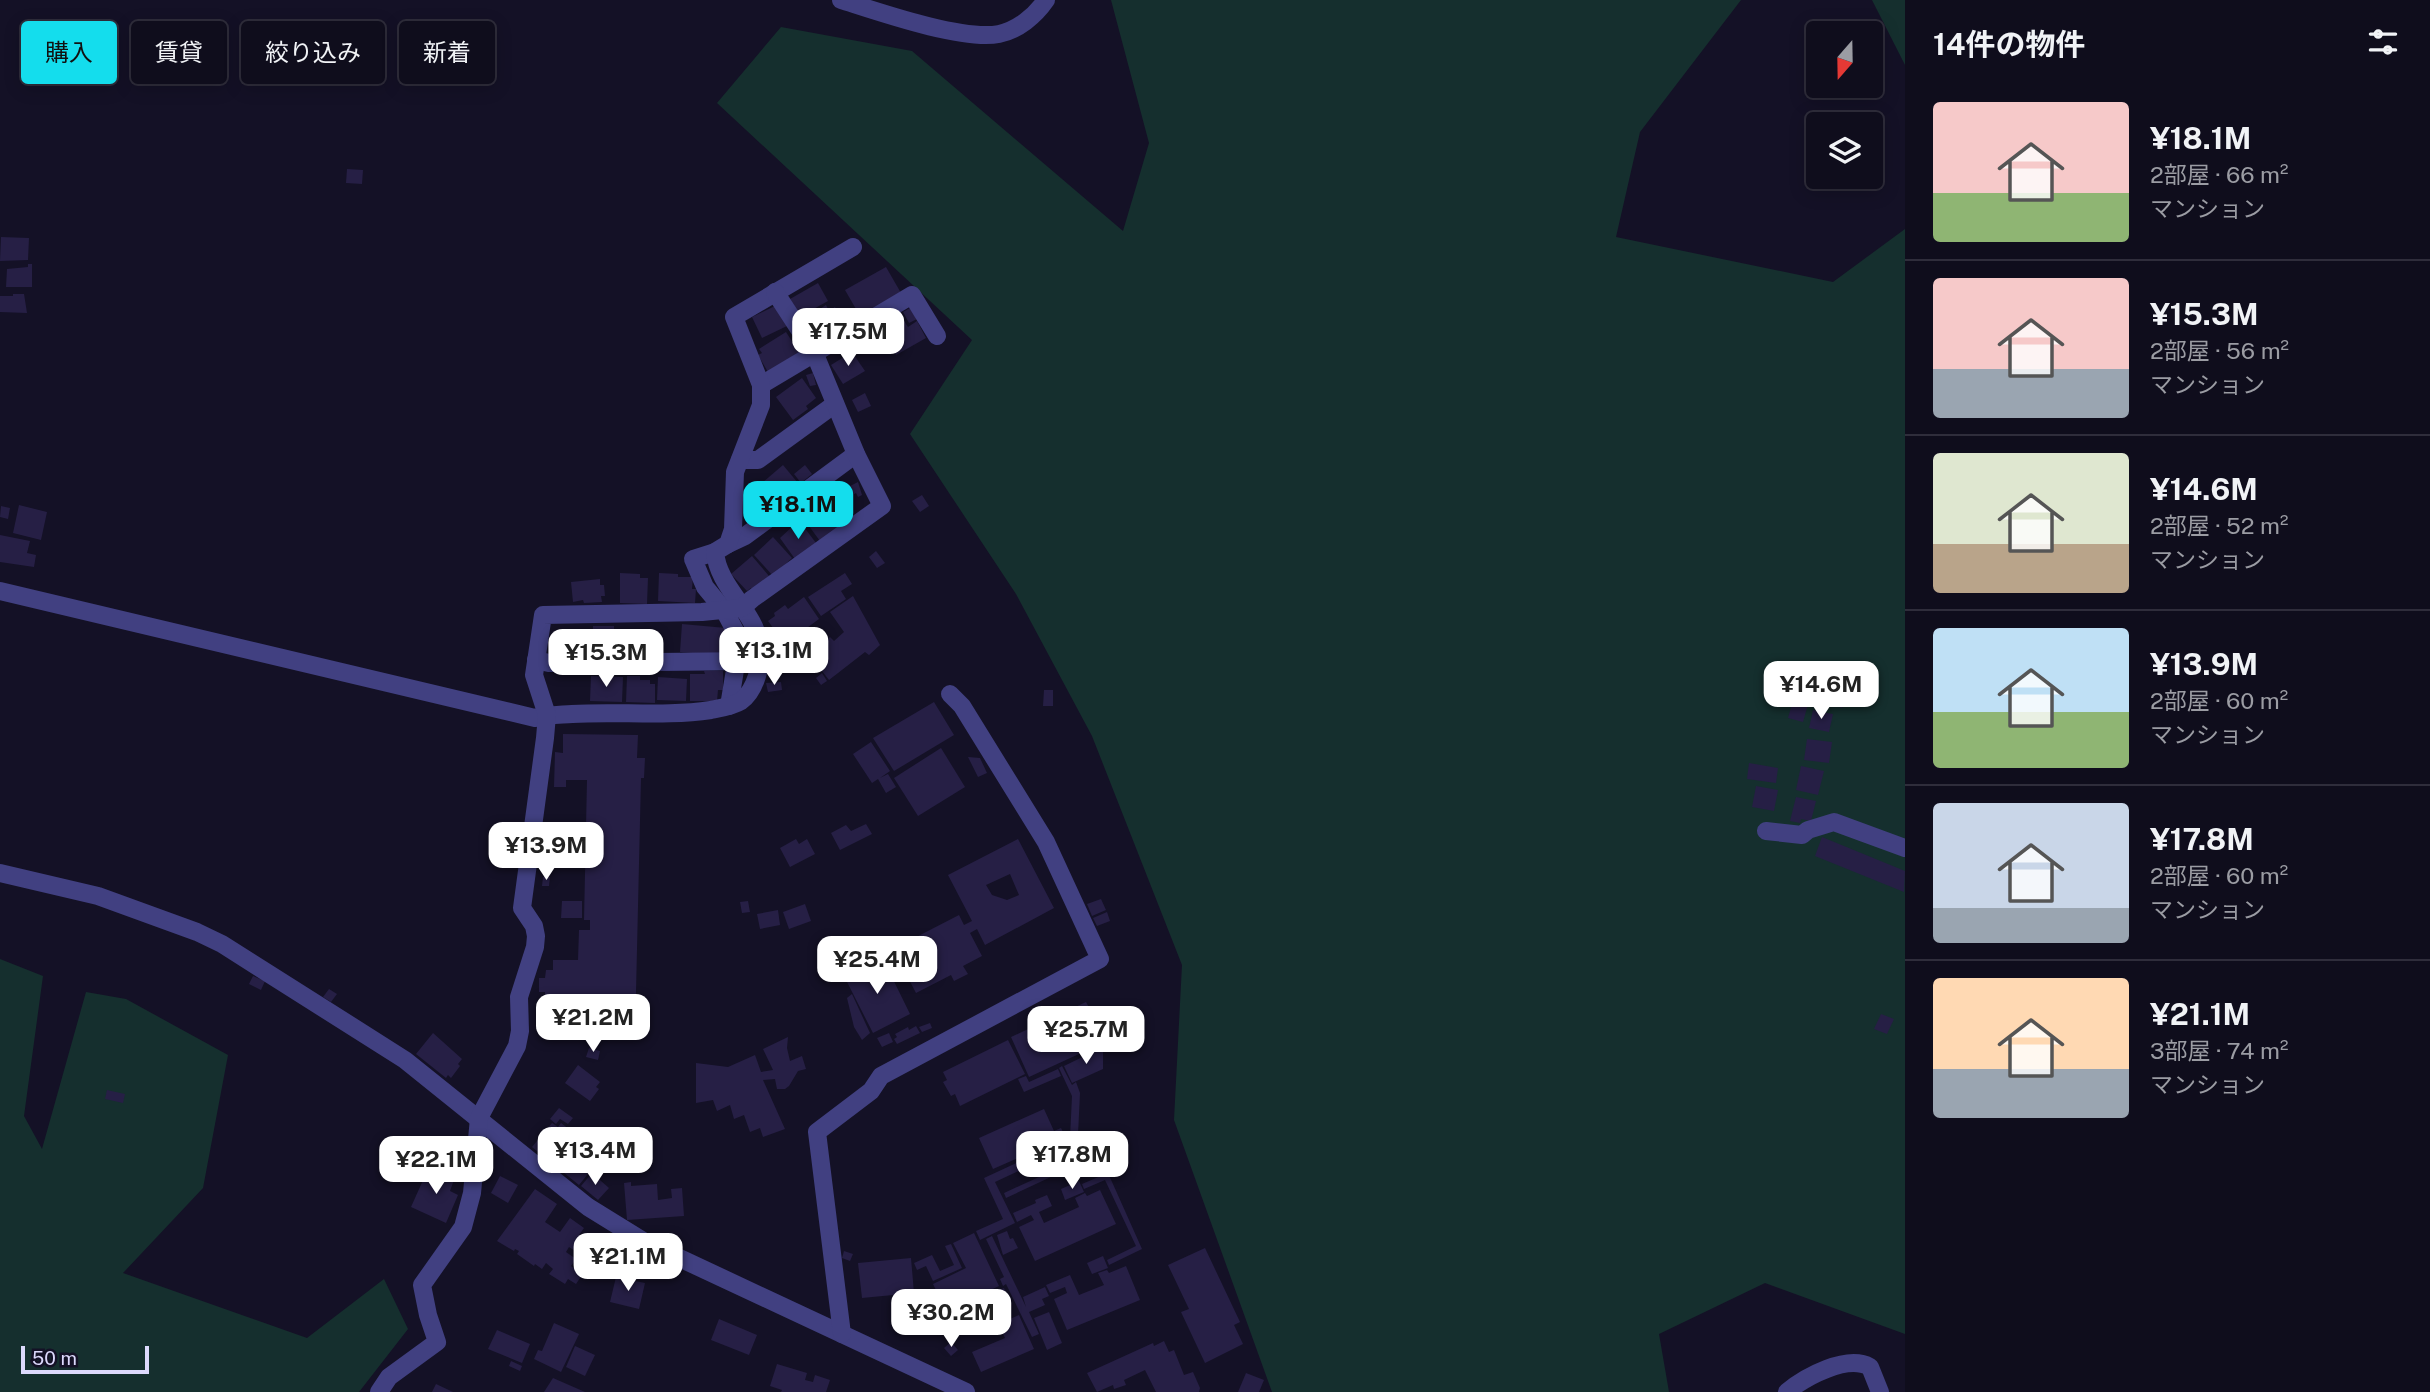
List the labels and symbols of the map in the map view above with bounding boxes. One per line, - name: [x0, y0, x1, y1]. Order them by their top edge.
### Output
- north arrow: [1806, 21, 1883, 98]
- pin: ¥17.5M: [791, 308, 905, 368]
- pin: ¥18.1M: [741, 482, 855, 541]
- pin: ¥13.1M: [717, 628, 831, 687]
- pin: ¥15.3M: [549, 630, 663, 689]
- pin: ¥14.6M: [1764, 662, 1878, 721]
- pin: ¥13.9M: [489, 822, 603, 882]
- pin: ¥25.4M: [820, 936, 934, 996]
- pin: ¥21.2M: [536, 995, 650, 1054]
- pin: ¥25.7M: [1029, 1006, 1143, 1066]
- pin: ¥13.4M: [538, 1128, 652, 1187]
- pin: ¥17.8M: [1015, 1132, 1129, 1191]
- pin: ¥22.1M: [379, 1136, 493, 1196]
- pin: ¥21.1M: [571, 1234, 685, 1293]
- pin: ¥30.2M: [894, 1290, 1008, 1349]
- scale bar: [21, 1343, 149, 1375]

